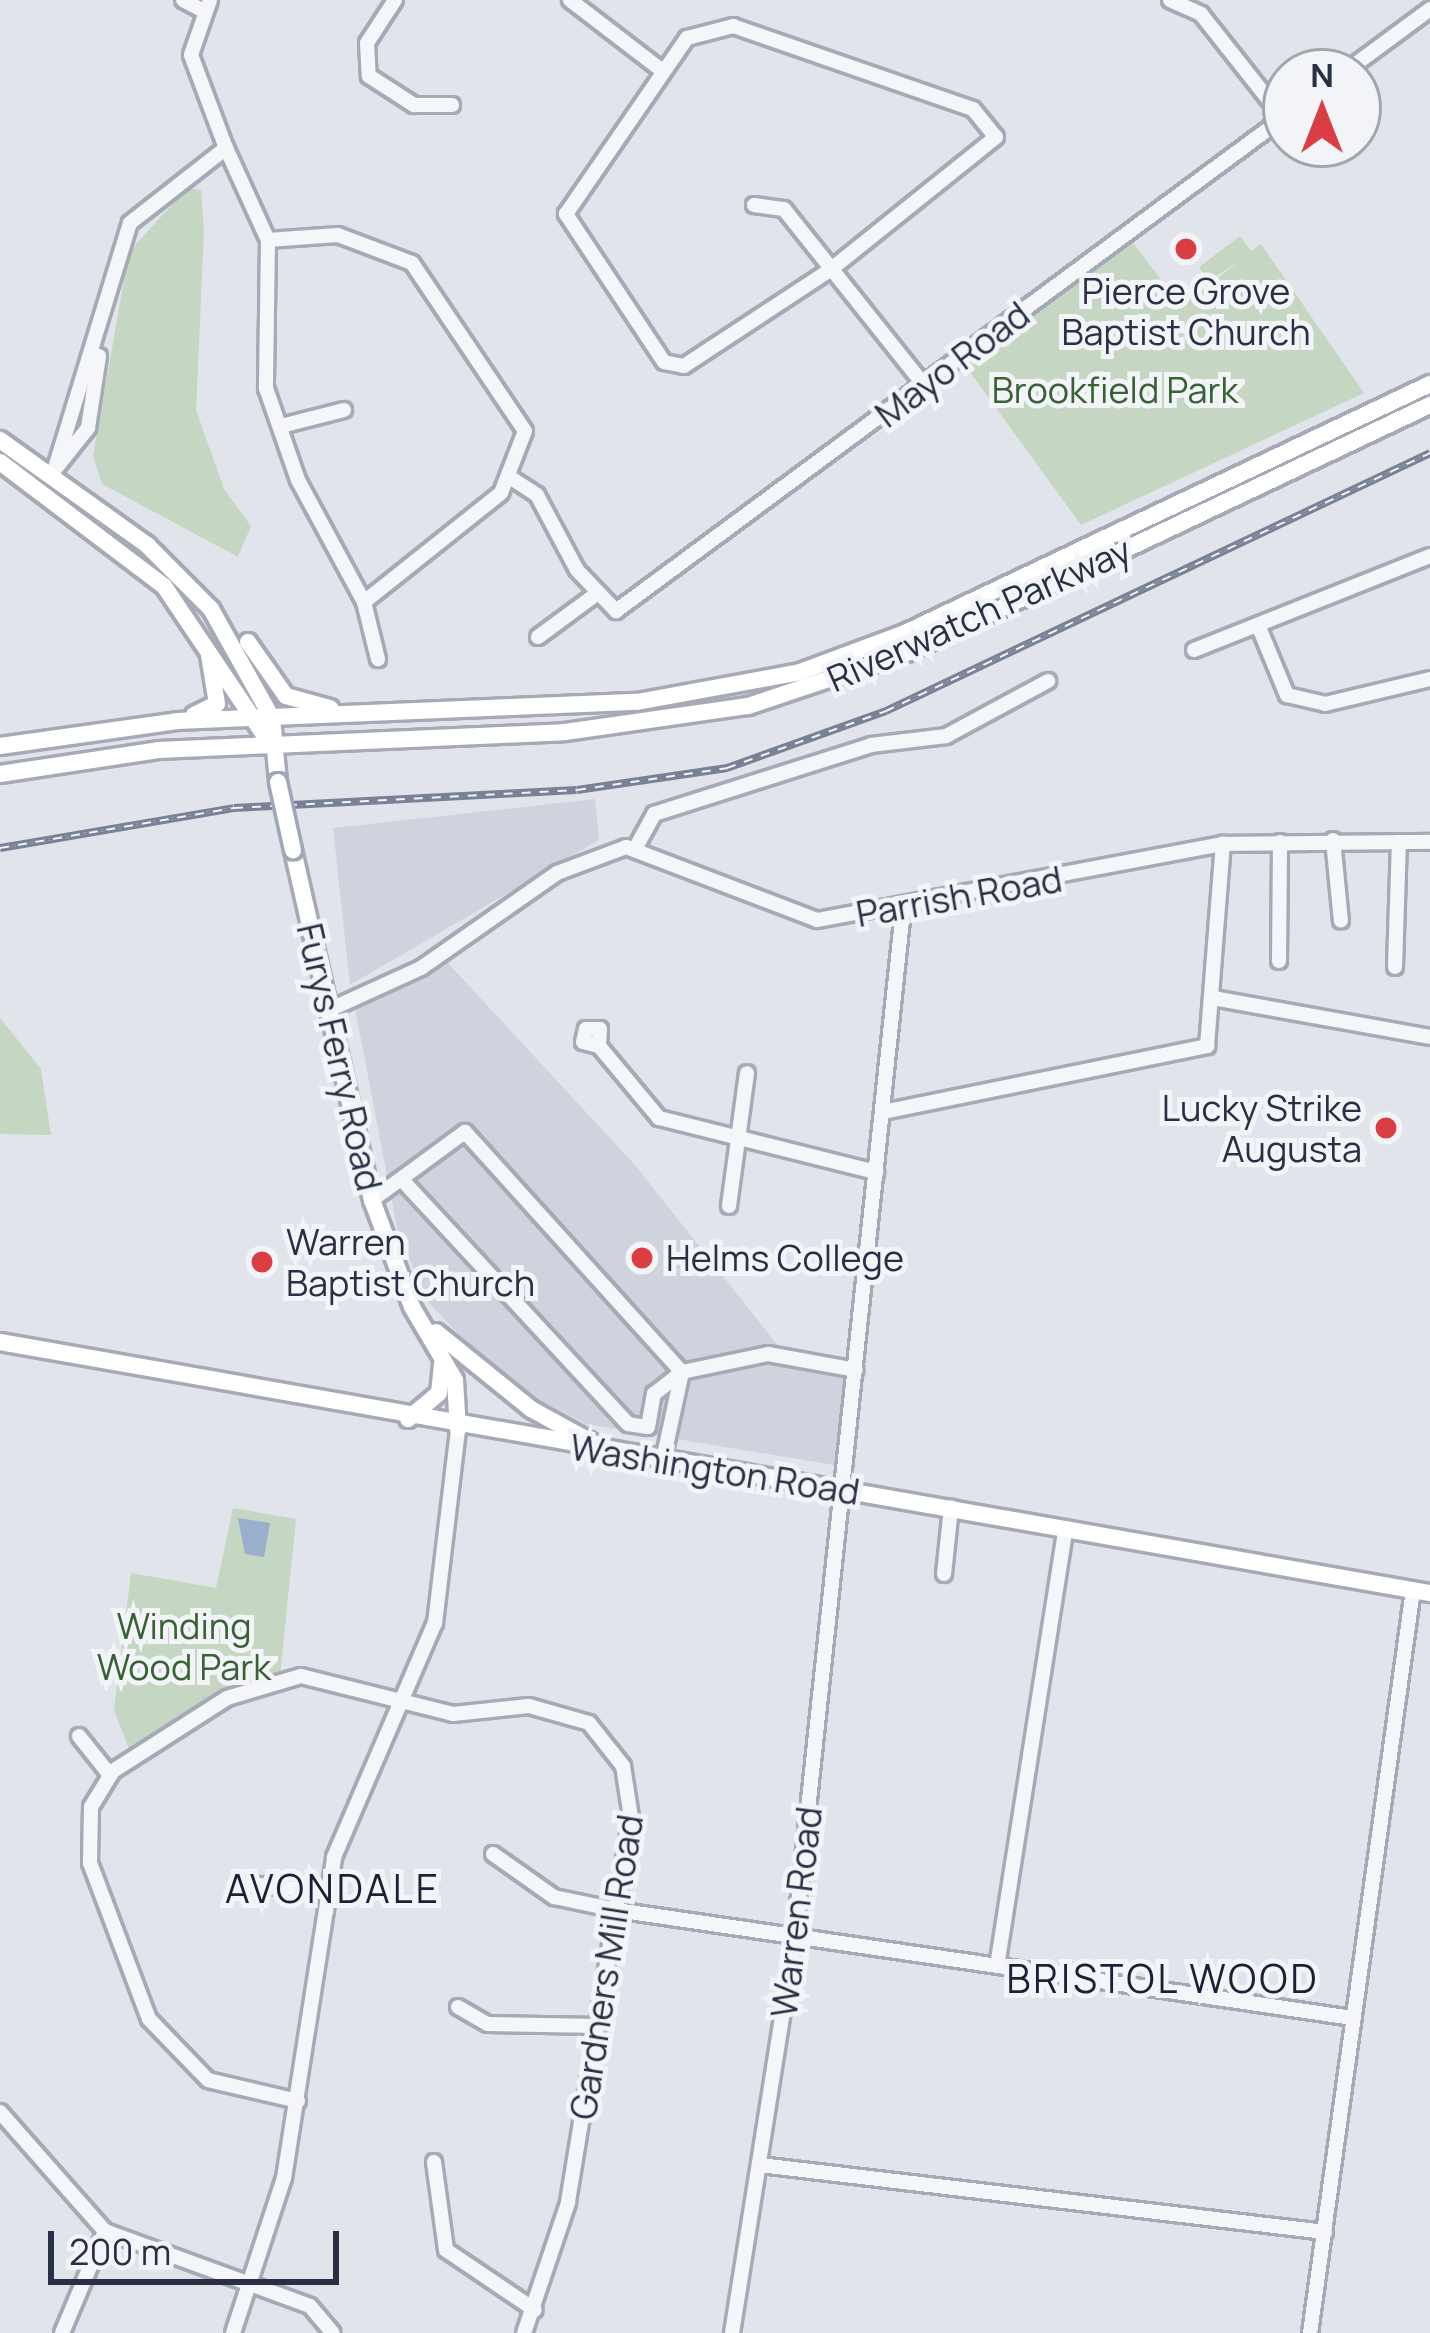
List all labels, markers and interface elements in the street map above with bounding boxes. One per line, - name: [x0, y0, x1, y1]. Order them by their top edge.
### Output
- north arrow: [1262, 48, 1382, 168]
- text: N: [1310, 52, 1334, 97]
- marker: Pierce Grove Baptist Church: [1173, 236, 1199, 262]
- place label: Pierce Grove Baptist Church: [1061, 268, 1311, 353]
- street label: Mayo Road: [867, 292, 1037, 436]
- park label: Brookfield Park: [992, 368, 1238, 412]
- street label: Riverwatch Parkway: [821, 528, 1137, 700]
- street label: Parrish Road: [853, 857, 1065, 935]
- street label: Furys Ferry Road: [288, 919, 392, 1195]
- place label: Lucky Strike Augusta: [1162, 1085, 1362, 1170]
- marker: Lucky Strike Augusta: [1373, 1115, 1399, 1141]
- place label: Warren Baptist Church: [286, 1219, 535, 1304]
- place label: Helms College: [666, 1236, 904, 1280]
- marker: Helms College: [629, 1245, 655, 1271]
- marker: Warren Baptist Church: [249, 1249, 275, 1275]
- street label: Washington Road: [567, 1425, 863, 1513]
- park label: Winding Wood Park: [97, 1603, 271, 1688]
- street label: Warren Road: [762, 1804, 830, 2020]
- street label: Gardners Mill Road: [561, 1812, 651, 2122]
- district label: AVONDALE: [225, 1865, 441, 1911]
- district label: BRISTOL WOOD: [1005, 1955, 1321, 2001]
- scale bar: [54, 2207, 345, 2281]
- text: 200 m: [69, 2227, 171, 2276]

